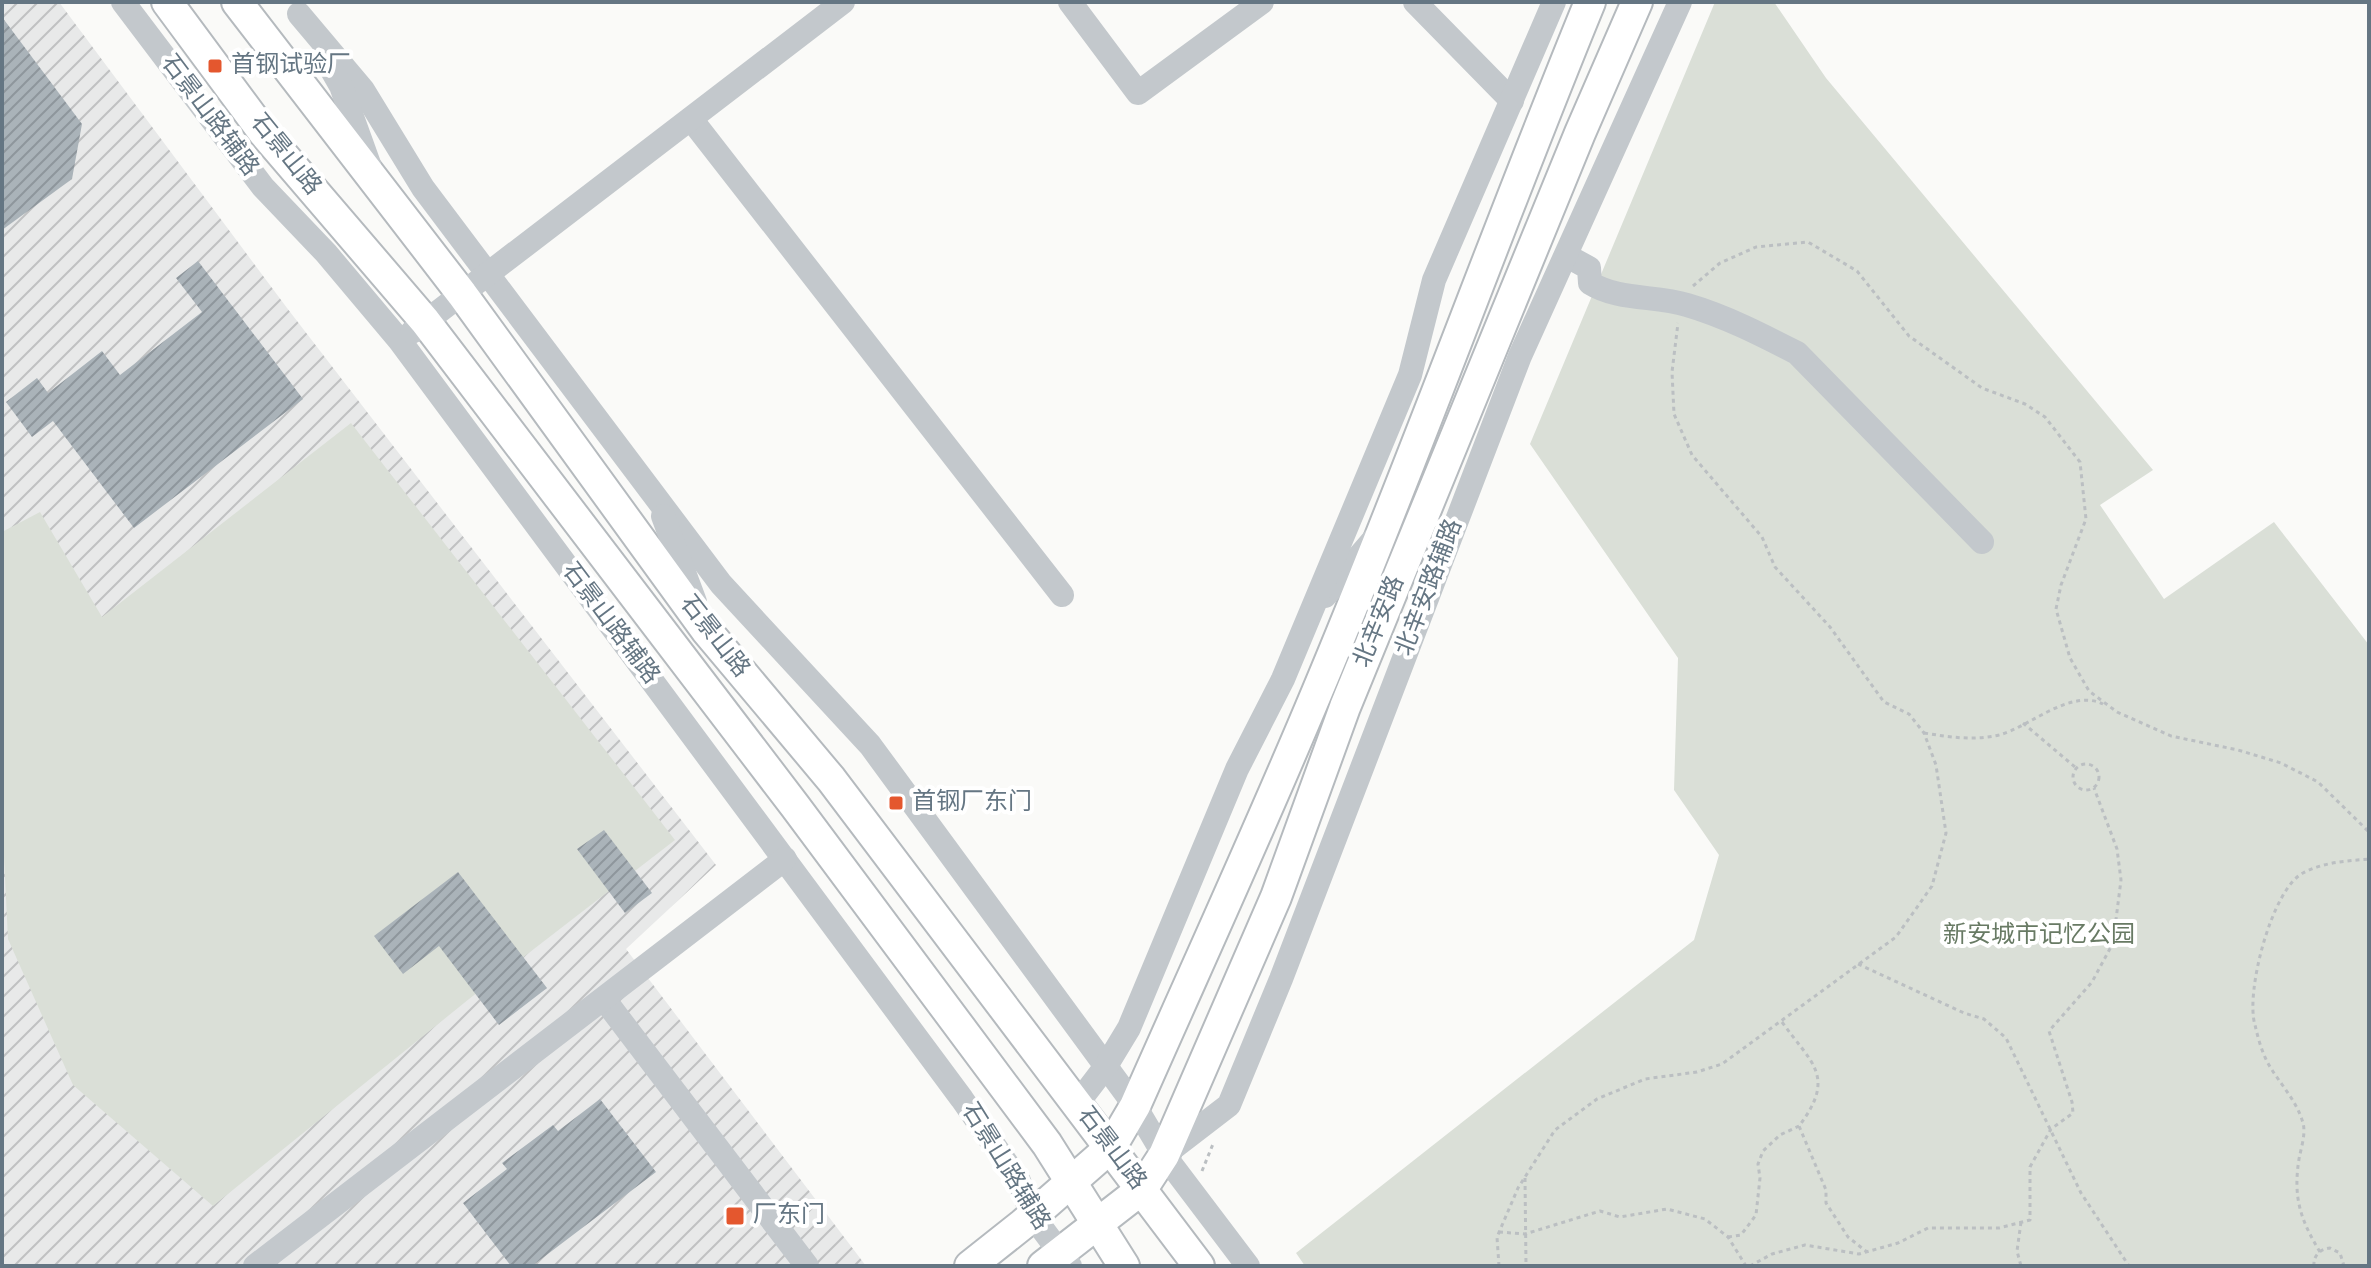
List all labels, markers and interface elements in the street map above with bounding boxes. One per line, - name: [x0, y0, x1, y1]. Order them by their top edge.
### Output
- street label: 石景山路辅路: [154, 49, 264, 183]
- place label: 首钢试验厂: [231, 51, 351, 81]
- marker: 首钢试验厂: [206, 57, 224, 75]
- street label: 石景山路: [243, 108, 327, 202]
- street label: 北辛安路辅路: [1390, 515, 1470, 661]
- street label: 石景山路辅路: [555, 557, 665, 691]
- street label: 北辛安路: [1348, 572, 1412, 672]
- street label: 石景山路: [673, 590, 755, 684]
- place label: 首钢厂东门: [912, 788, 1032, 818]
- marker: 首钢厂东门: [887, 794, 905, 812]
- park label: 新安城市记忆公园: [1943, 921, 2135, 951]
- street label: 石景山路辅路: [954, 1098, 1056, 1236]
- street label: 石景山路: [1070, 1102, 1152, 1196]
- place label: 厂东门: [753, 1201, 825, 1231]
- marker: 厂东门: [724, 1205, 746, 1227]

